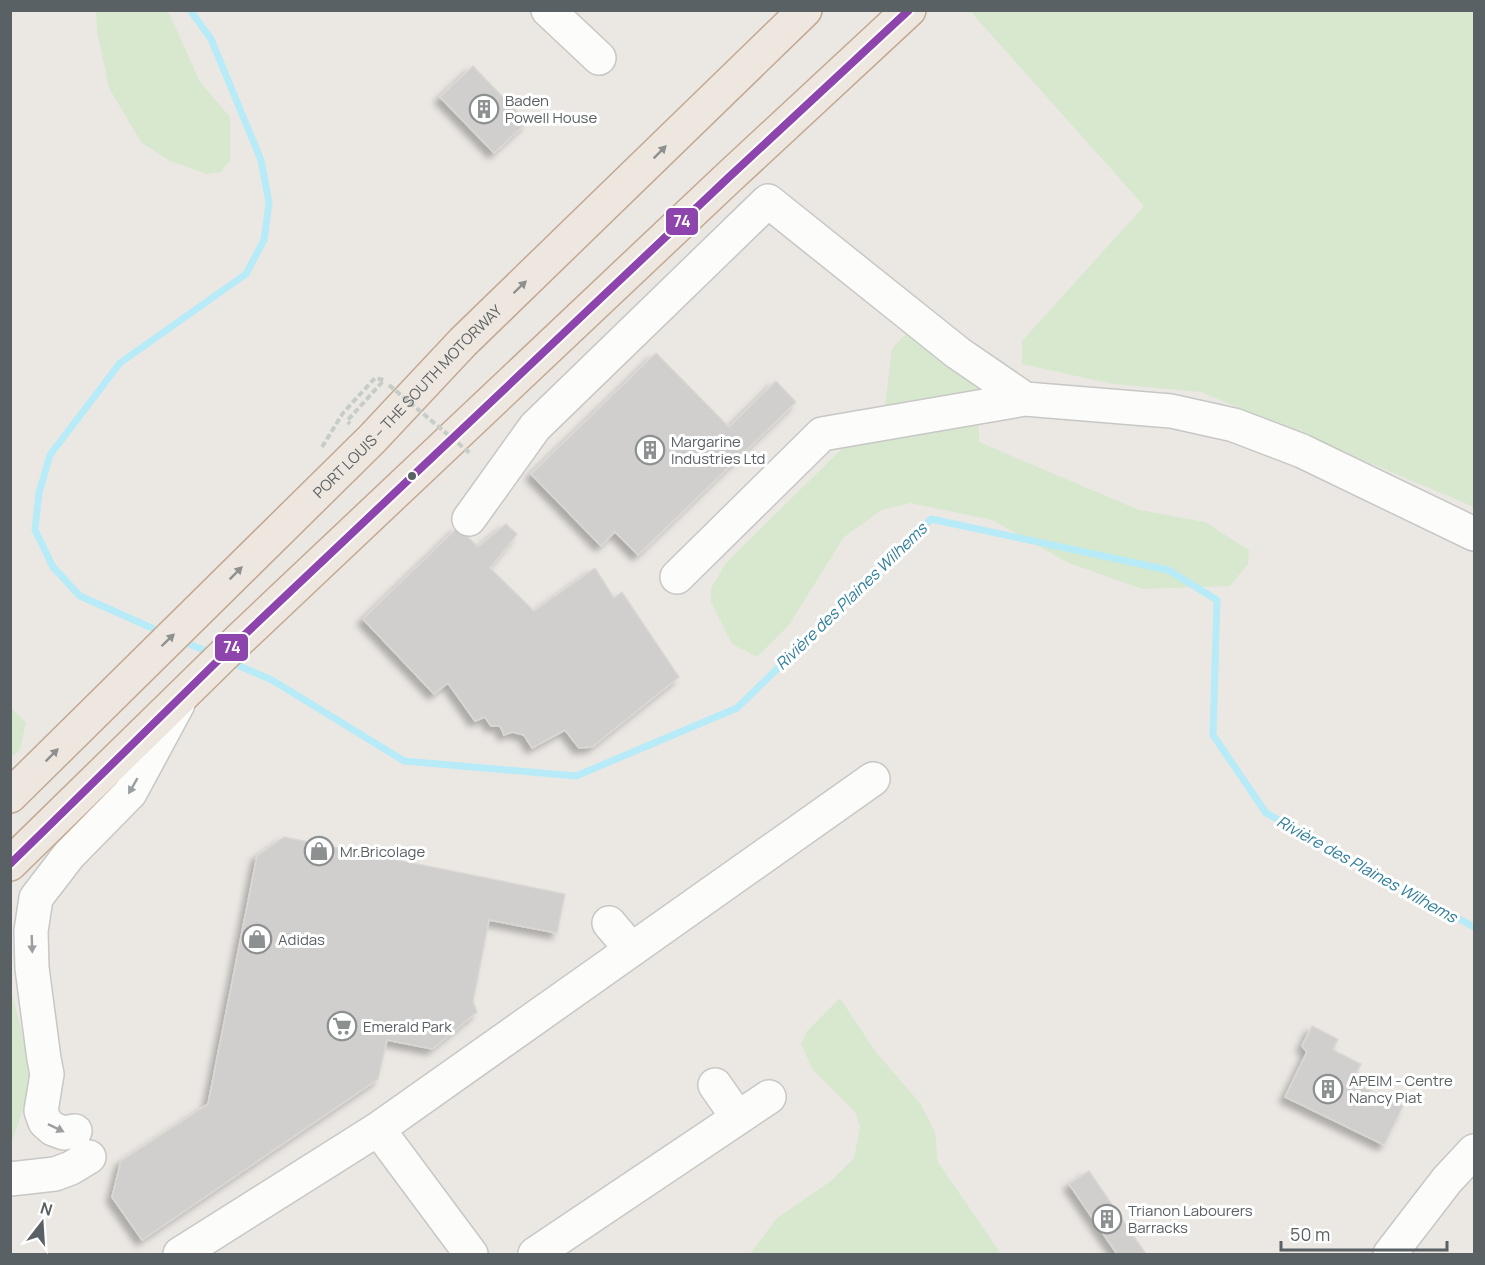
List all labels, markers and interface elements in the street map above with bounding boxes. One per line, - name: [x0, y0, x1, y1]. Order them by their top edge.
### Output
- place label: Baden Powell House: [505, 90, 597, 128]
- building icon: Baden Powell House: [468, 93, 500, 125]
- one-way arrow: [653, 145, 667, 159]
- line badge: 74: [665, 207, 699, 236]
- text: 74: [673, 210, 691, 232]
- one-way arrow: [513, 281, 527, 295]
- street label: PORT LOUIS – THE SOUTH MOTORWAY: [308, 299, 507, 502]
- place label: Margarine Industries Ltd: [671, 431, 765, 469]
- building icon: Margarine Industries Ltd: [634, 434, 666, 466]
- unlabelled marker: [406, 470, 418, 482]
- water label: Rivière des Plaines Wilhems: [770, 517, 933, 674]
- one-way arrow: [228, 567, 242, 581]
- one-way arrow: [161, 633, 176, 647]
- line badge: 74: [214, 633, 249, 662]
- text: 74: [223, 636, 241, 658]
- one-way arrow: [45, 748, 59, 762]
- one-way arrow: [128, 778, 139, 794]
- water label: Rivière des Plaines Wilhems: [1273, 810, 1462, 929]
- shop icon: Mr.Bricolage: [303, 835, 335, 867]
- place label: Mr.Bricolage: [340, 841, 425, 862]
- shop icon: Adidas: [241, 923, 273, 955]
- place label: Adidas: [278, 929, 325, 950]
- one-way arrow: [27, 934, 36, 953]
- supermarket icon: Emerald Park: [326, 1010, 358, 1042]
- place label: Emerald Park: [363, 1016, 452, 1037]
- place label: APEIM - Centre Nancy Piat: [1349, 1070, 1453, 1108]
- building icon: APEIM - Centre Nancy Piat: [1312, 1073, 1344, 1105]
- one-way arrow: [48, 1124, 65, 1133]
- north arrow: [12, 1193, 72, 1253]
- text: N: [38, 1196, 55, 1221]
- place label: Trianon Labourers Barracks: [1128, 1200, 1253, 1238]
- building icon: Trianon Labourers Barracks: [1091, 1203, 1123, 1235]
- scale bar: [1281, 1214, 1448, 1252]
- text: 50 m: [1290, 1222, 1330, 1246]

